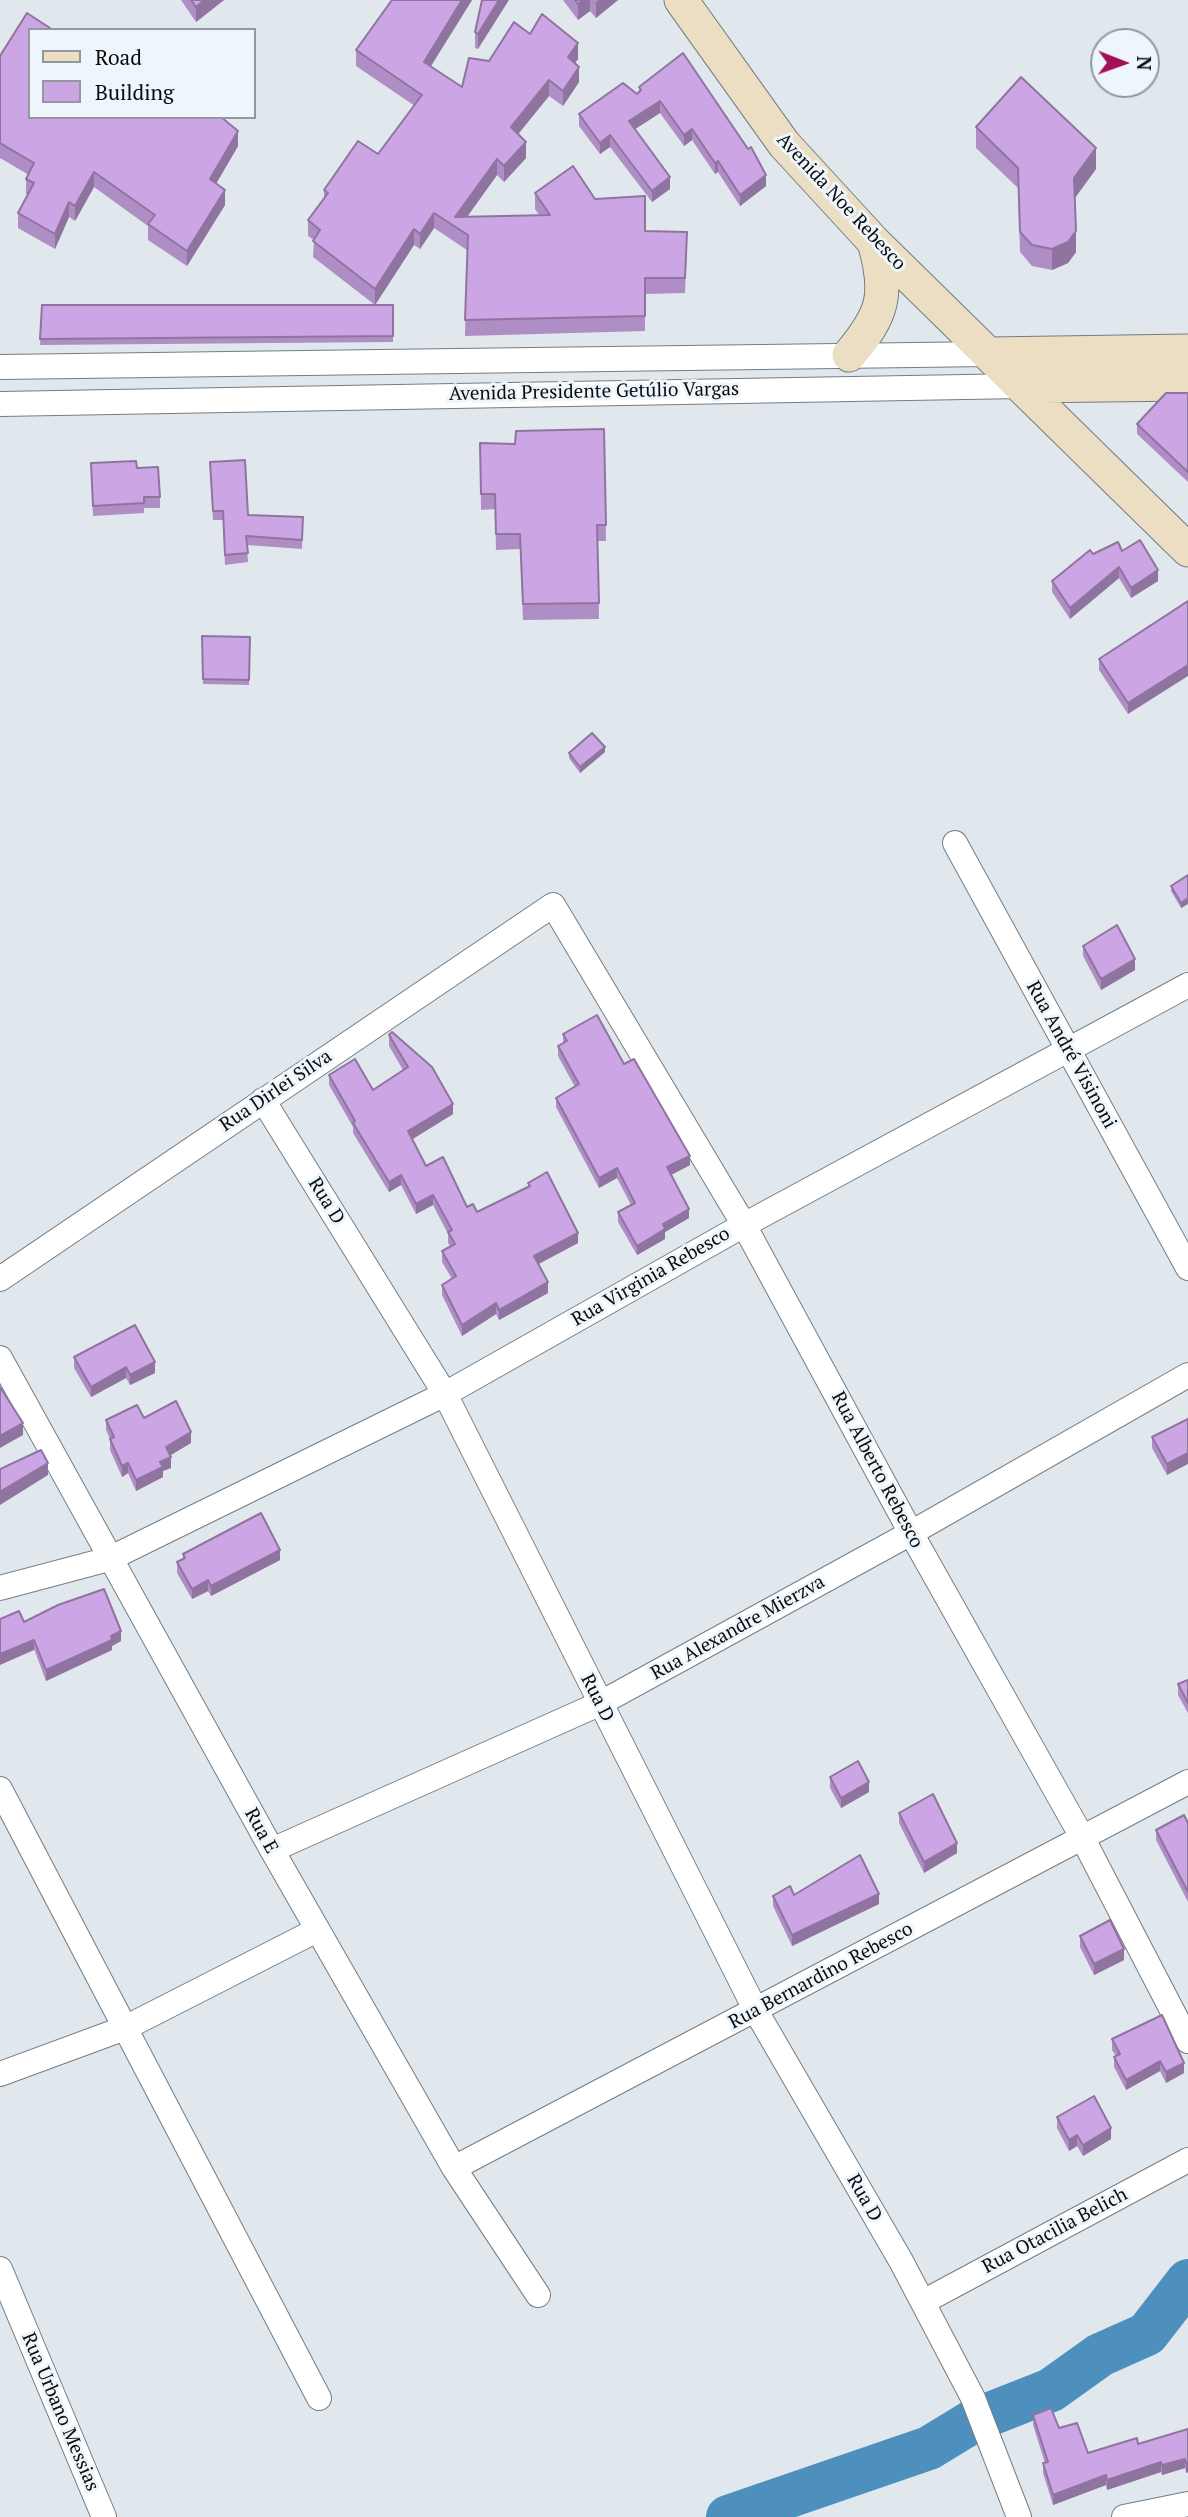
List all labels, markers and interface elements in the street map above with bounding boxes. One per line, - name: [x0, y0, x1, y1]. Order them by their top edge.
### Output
- legend: [28, 28, 256, 119]
- north arrow: [1090, 28, 1160, 98]
- text: Road: [95, 43, 142, 71]
- text: N: [1132, 56, 1157, 71]
- text: Building: [95, 78, 174, 106]
- street label: Avenida Noe Rebesco: [772, 129, 910, 275]
- street label: Avenida Presidente Getúlio Vargas: [449, 378, 739, 406]
- street label: Rua André Visinoni: [1021, 977, 1121, 1133]
- street label: Rua Dirlei Silva: [216, 1045, 336, 1137]
- street label: Rua D: [303, 1173, 349, 1229]
- street label: Rua Virginia Rebesco: [568, 1222, 734, 1332]
- street label: Rua Alberto Rebesco: [826, 1388, 928, 1552]
- street label: Rua Alexandre Mierzva: [647, 1571, 829, 1685]
- street label: Rua D: [575, 1670, 619, 1726]
- street label: Rua E: [239, 1804, 283, 1858]
- street label: Rua Bernardino Rebesco: [725, 1918, 917, 2034]
- street label: Rua D: [841, 2170, 887, 2226]
- street label: Rua Otacilia Belich: [979, 2183, 1131, 2279]
- street label: Rua Urbano Messias: [16, 2329, 104, 2495]

